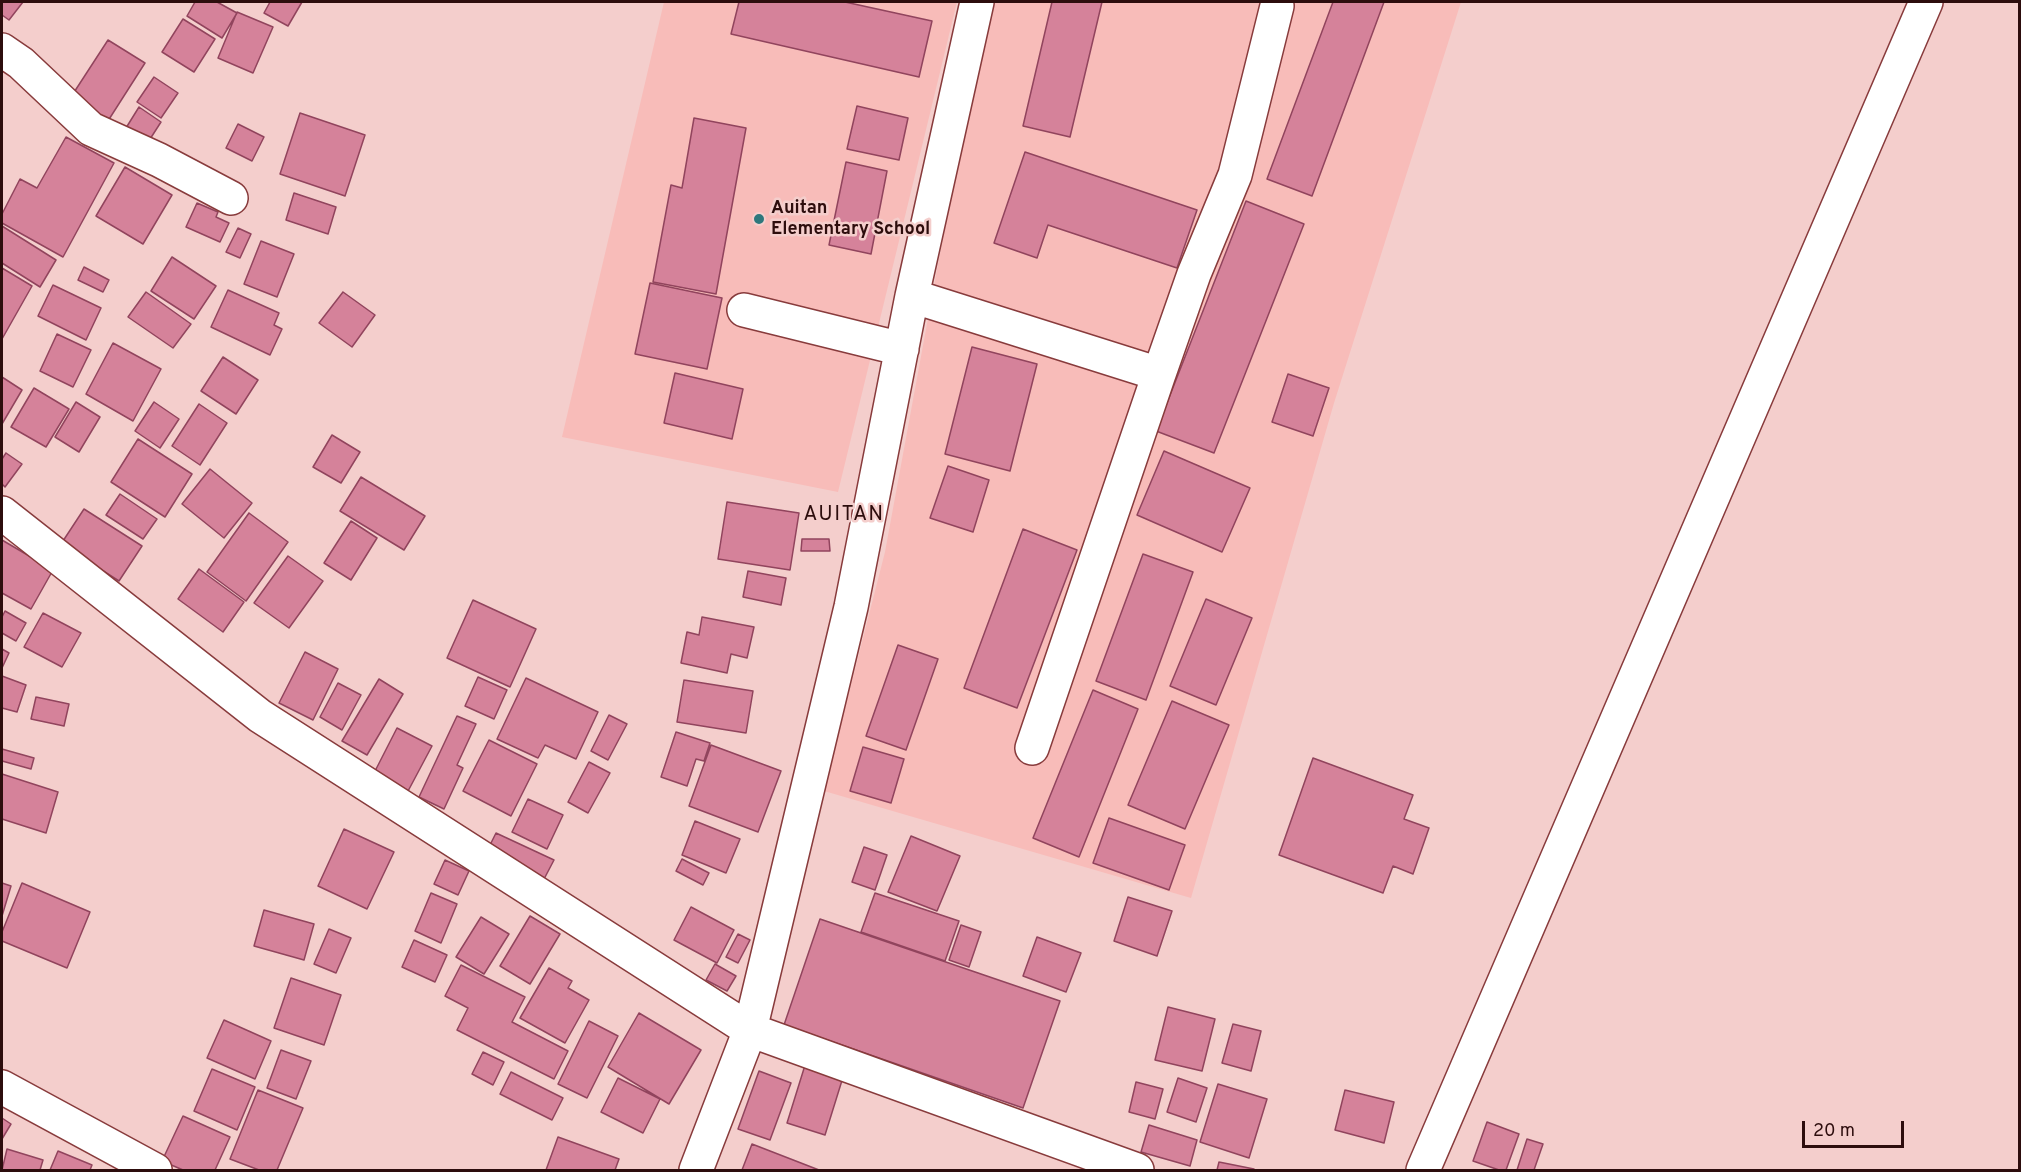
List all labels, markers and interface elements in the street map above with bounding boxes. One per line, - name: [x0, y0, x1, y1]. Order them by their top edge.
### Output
- place label: Auitan Elementary School: [771, 198, 930, 240]
- marker: Auitan Elementary School: [752, 212, 766, 226]
- district label: AUITAN: [803, 503, 885, 529]
- scale bar: [1805, 1109, 1907, 1147]
- text: 20 m: [1813, 1120, 1855, 1143]

